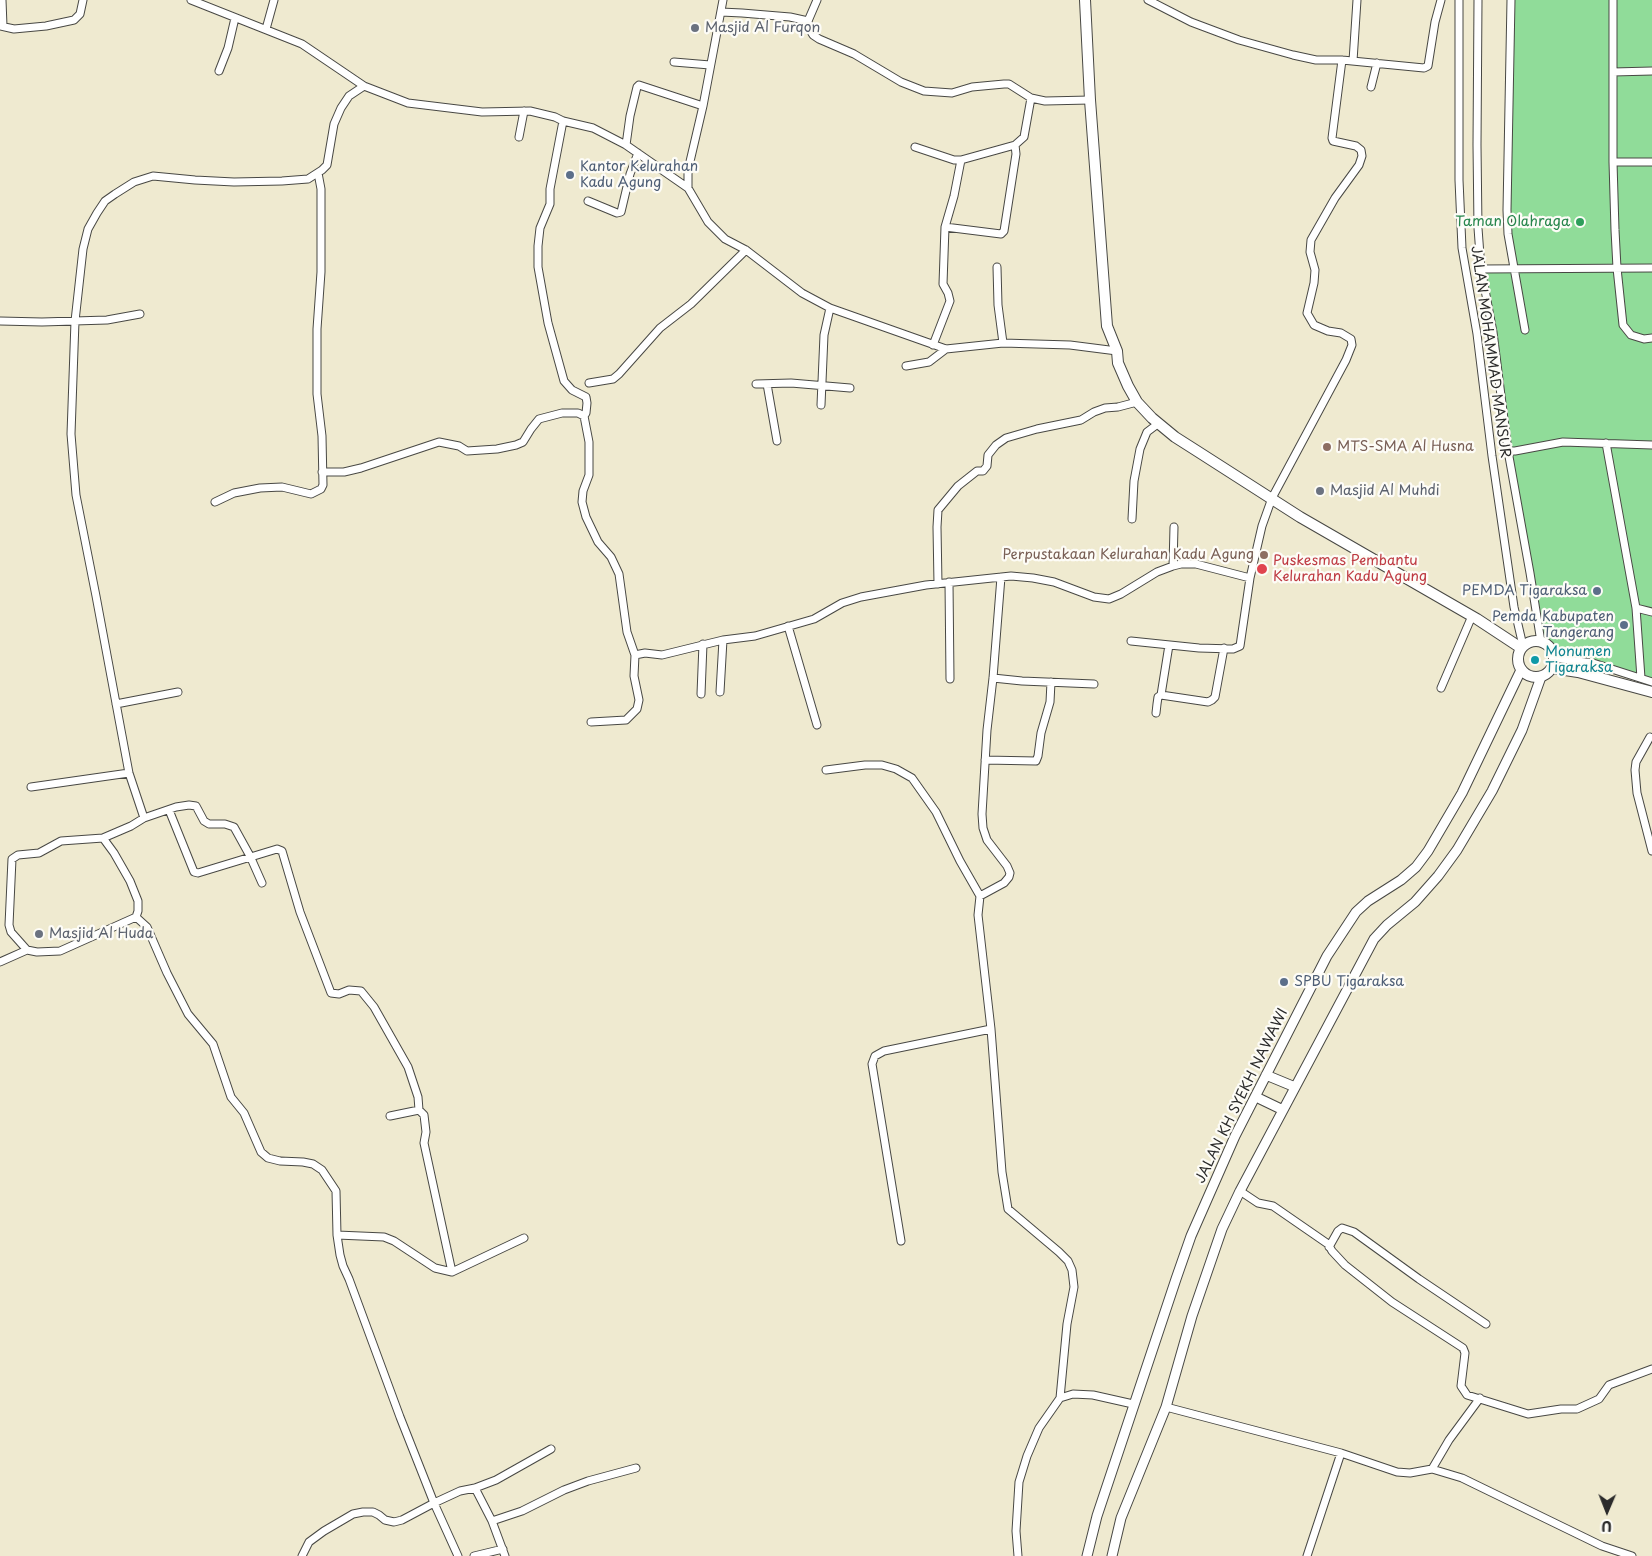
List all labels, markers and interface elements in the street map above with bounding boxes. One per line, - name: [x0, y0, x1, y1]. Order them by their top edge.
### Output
- place label: Masjid Al Furqon: [705, 20, 820, 36]
- marker: Masjid Al Furqon: [689, 22, 701, 34]
- place label: Kantor Kelurahan Kadu Agung: [580, 159, 698, 192]
- marker: Kantor Kelurahan Kadu Agung: [564, 169, 576, 181]
- place label: Taman Olahraga: [1455, 214, 1570, 230]
- marker: Taman Olahraga: [1574, 216, 1586, 228]
- street label: JALAN MOHAMMAD MANSUR: [1467, 245, 1513, 459]
- place label: MTS-SMA Al Husna: [1337, 439, 1474, 455]
- marker: MTS-SMA Al Husna: [1321, 441, 1333, 453]
- place label: Masjid Al Muhdi: [1330, 483, 1440, 499]
- marker: Masjid Al Muhdi: [1314, 485, 1326, 497]
- place label: Perpustakaan Kelurahan Kadu Agung: [1003, 547, 1254, 563]
- marker: Perpustakaan Kelurahan Kadu Agung: [1258, 549, 1270, 561]
- place label: Puskesmas Pembantu Kelurahan Kadu Agung: [1273, 553, 1427, 586]
- marker: Puskesmas Pembantu Kelurahan Kadu Agung: [1255, 562, 1269, 576]
- place label: PEMDA Tigaraksa: [1462, 583, 1587, 599]
- marker: PEMDA Tigaraksa: [1591, 585, 1603, 597]
- place label: Pemda Kabupaten Tangerang: [1492, 609, 1614, 642]
- marker: Pemda Kabupaten Tangerang: [1618, 619, 1630, 631]
- place label: Monumen Tigaraksa: [1545, 644, 1613, 676]
- marker: Monumen Tigaraksa: [1529, 654, 1541, 666]
- place label: Masjid Al Huda: [49, 926, 153, 942]
- marker: Masjid Al Huda: [33, 928, 45, 940]
- place label: SPBU Tigaraksa: [1294, 974, 1404, 990]
- marker: SPBU Tigaraksa: [1278, 976, 1290, 988]
- street label: JALAN KH SYEKH NAWAWI: [1192, 1006, 1292, 1186]
- north arrow: [1582, 1486, 1632, 1536]
- text: U: [1601, 1516, 1612, 1537]

